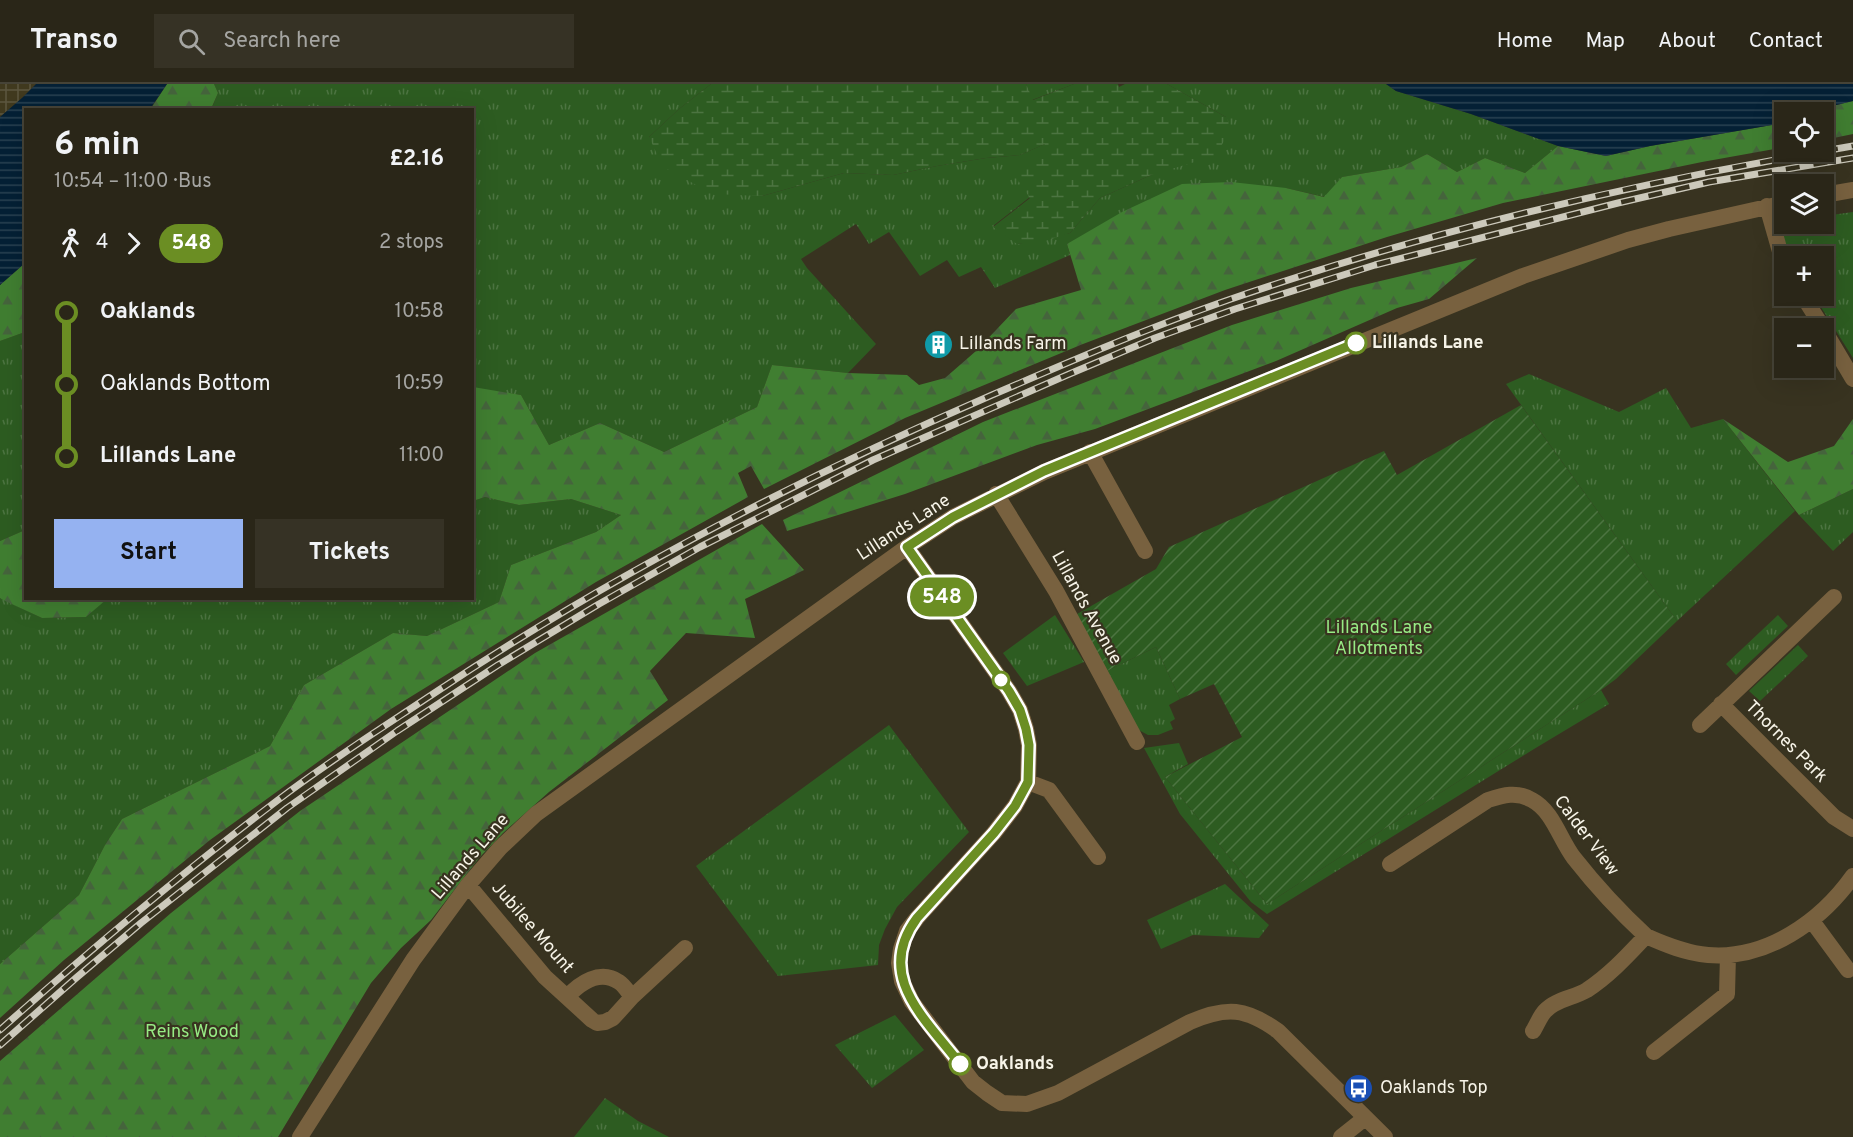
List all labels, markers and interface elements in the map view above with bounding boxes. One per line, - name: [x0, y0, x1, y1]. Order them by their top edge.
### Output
- search box: [154, 14, 574, 68]
- text: Transo: [30, 23, 118, 59]
- icon: search: [175, 25, 208, 58]
- text: Search here: [223, 28, 341, 55]
- text: Home: [1497, 28, 1553, 55]
- text: Map: [1586, 28, 1625, 55]
- text: About: [1658, 28, 1716, 55]
- text: Contact: [1749, 28, 1823, 55]
- map controls: [1774, 102, 1834, 378]
- button: locate: [1774, 102, 1834, 162]
- text: 6 min: [54, 125, 140, 167]
- text: £2.16: [390, 146, 444, 173]
- text: 10:54 – 11:00 · Bus: [54, 169, 212, 195]
- button: layers: [1774, 174, 1834, 234]
- icon: walk: [54, 227, 87, 260]
- icon: forward: [117, 227, 150, 260]
- text: 4: [96, 230, 108, 256]
- text: 548: [171, 230, 211, 257]
- text: 2 stops: [379, 230, 444, 256]
- button: +: [1774, 246, 1834, 306]
- text: Oaklands: [100, 299, 195, 326]
- text: 10:58: [395, 299, 444, 325]
- button: −: [1774, 318, 1834, 378]
- building icon: Lillands Farm: [922, 328, 954, 360]
- marker: Lillands Lane: [1345, 332, 1367, 354]
- place label: Lillands Lane: [1372, 332, 1483, 355]
- place label: Lillands Farm: [959, 333, 1067, 356]
- text: Oaklands Bottom: [100, 371, 271, 398]
- text: 10:59: [395, 371, 444, 397]
- text: Lillands Lane: [100, 443, 236, 470]
- text: 11:00: [399, 443, 444, 469]
- street label: Lillands Lane: [853, 489, 955, 567]
- button: Start: [54, 519, 243, 588]
- button: Tickets: [255, 519, 444, 588]
- street label: Lillands Avenue: [1045, 547, 1127, 669]
- line badge: 548: [908, 578, 976, 616]
- text: 548: [922, 584, 962, 611]
- park label: Lillands Lane Allotments: [1326, 617, 1432, 661]
- unlabelled marker: [992, 671, 1010, 689]
- street label: Thornes Park: [1740, 696, 1832, 788]
- street label: Calder View: [1548, 791, 1624, 881]
- street label: Lillands Lane: [427, 809, 515, 905]
- street label: Jubilee Mount: [486, 877, 578, 979]
- park label: Reins Wood: [145, 1021, 239, 1044]
- marker: Oaklands: [949, 1053, 971, 1075]
- place label: Oaklands: [976, 1053, 1054, 1076]
- bus stop icon: Oaklands Top: [1343, 1072, 1375, 1104]
- place label: Oaklands Top: [1380, 1077, 1488, 1100]

